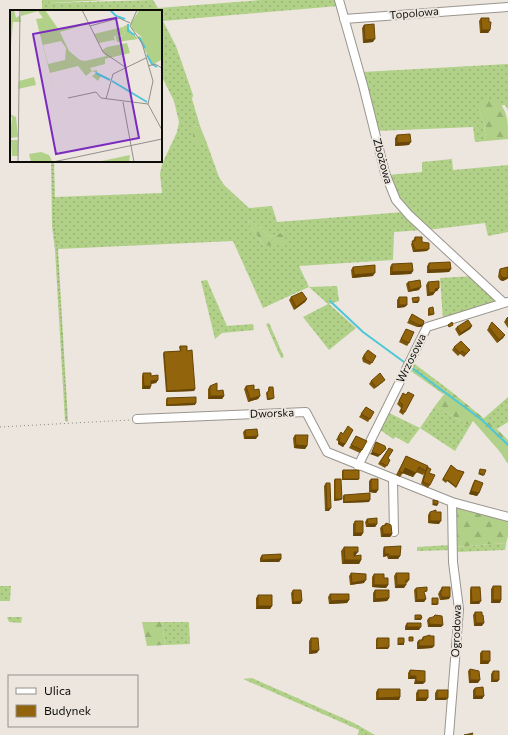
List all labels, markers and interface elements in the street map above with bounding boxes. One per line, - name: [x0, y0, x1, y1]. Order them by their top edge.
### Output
- street label: Topolowa: [389, 4, 439, 21]
- inset map: [10, 10, 162, 162]
- street label: Zbożowa: [371, 137, 396, 185]
- street label: Wrzosowa: [393, 331, 428, 384]
- street label: Dworska: [250, 405, 294, 420]
- street label: Ogrodowa: [448, 604, 463, 658]
- legend: [8, 675, 138, 727]
- text: Ulica: [44, 683, 71, 697]
- text: Budynek: [44, 703, 92, 717]

